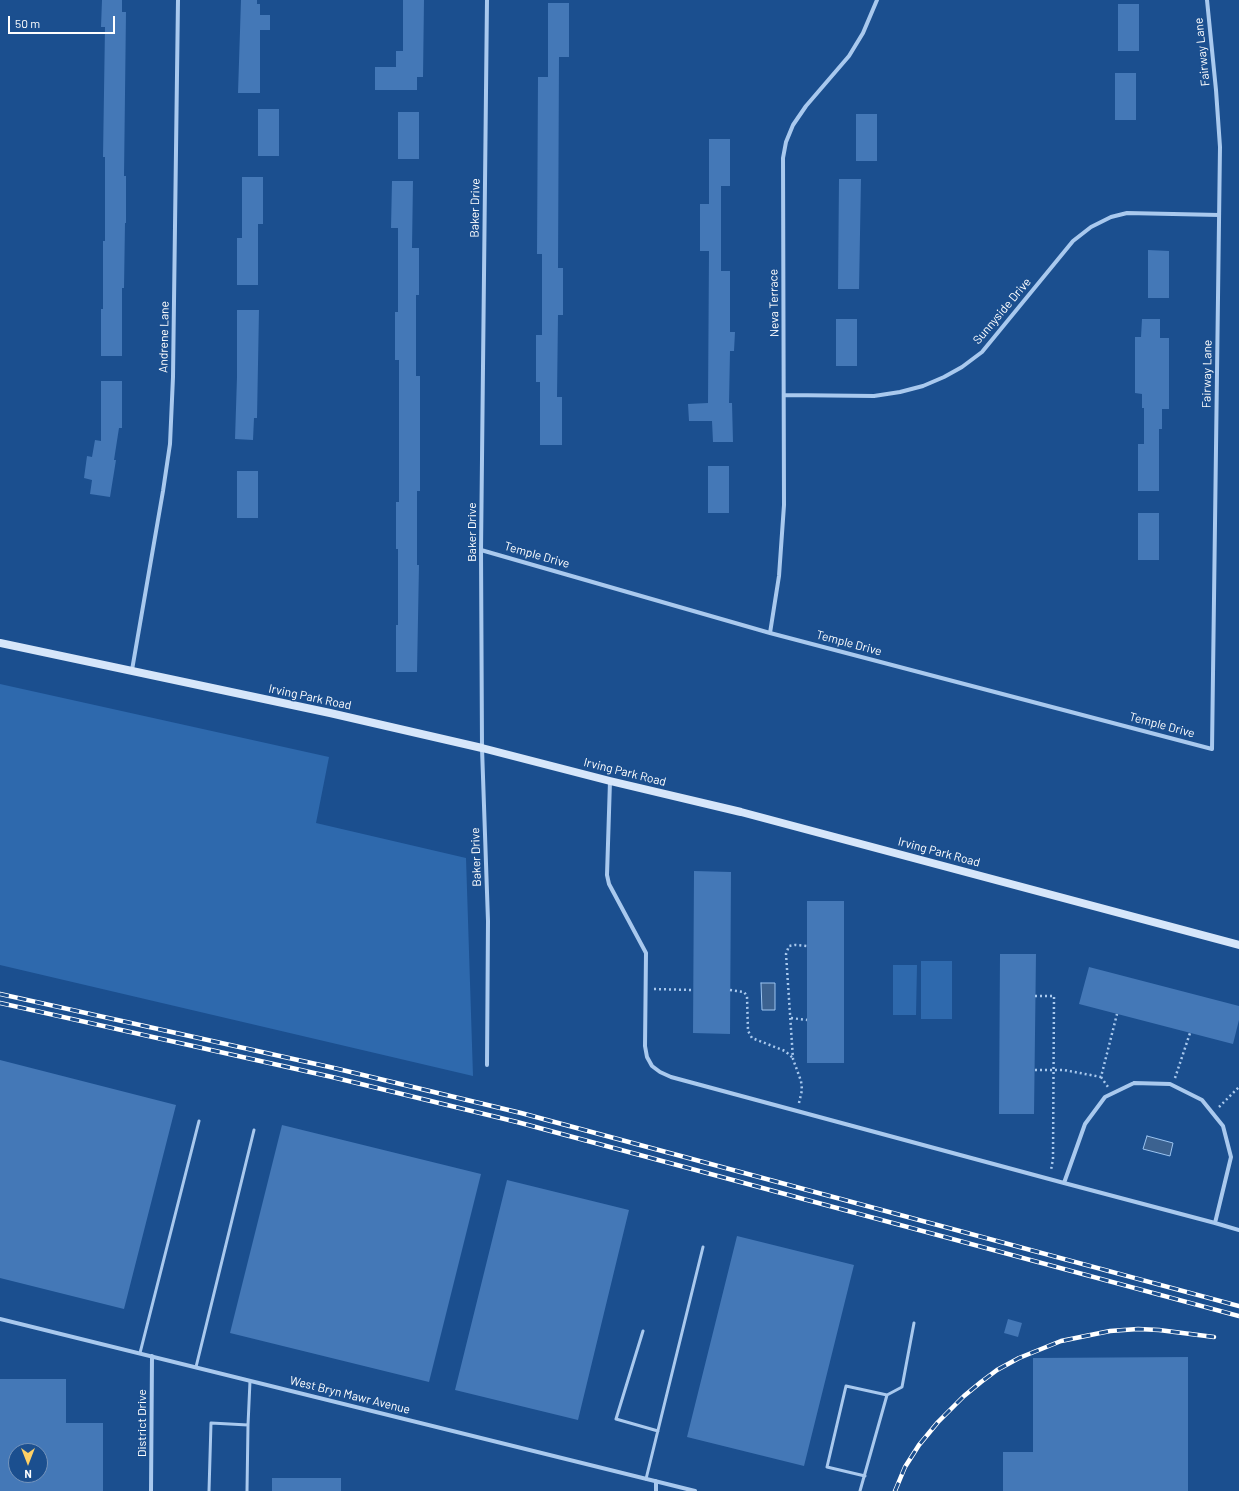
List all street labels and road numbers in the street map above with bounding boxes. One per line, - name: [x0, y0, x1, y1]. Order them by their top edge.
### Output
- street label: Fairway Lane: [1191, 17, 1213, 87]
- street label: Baker Drive: [467, 178, 483, 238]
- street label: Neva Terrace: [766, 269, 782, 337]
- street label: Sunnyside Drive: [970, 275, 1034, 347]
- street label: Andrene Lane: [156, 301, 172, 373]
- street label: Fairway Lane: [1199, 340, 1215, 408]
- street label: Baker Drive: [465, 502, 479, 562]
- street label: Temple Drive: [503, 539, 571, 571]
- street label: Temple Drive: [815, 627, 883, 659]
- street label: Irving Park Road: [267, 681, 353, 713]
- street label: Temple Drive: [1128, 709, 1196, 741]
- street label: Irving Park Road: [582, 755, 668, 789]
- street label: Baker Drive: [468, 827, 484, 887]
- street label: Irving Park Road: [896, 834, 982, 870]
- street label: West Bryn Mawr Avenue: [288, 1373, 412, 1417]
- street label: District Drive: [135, 1389, 149, 1457]

